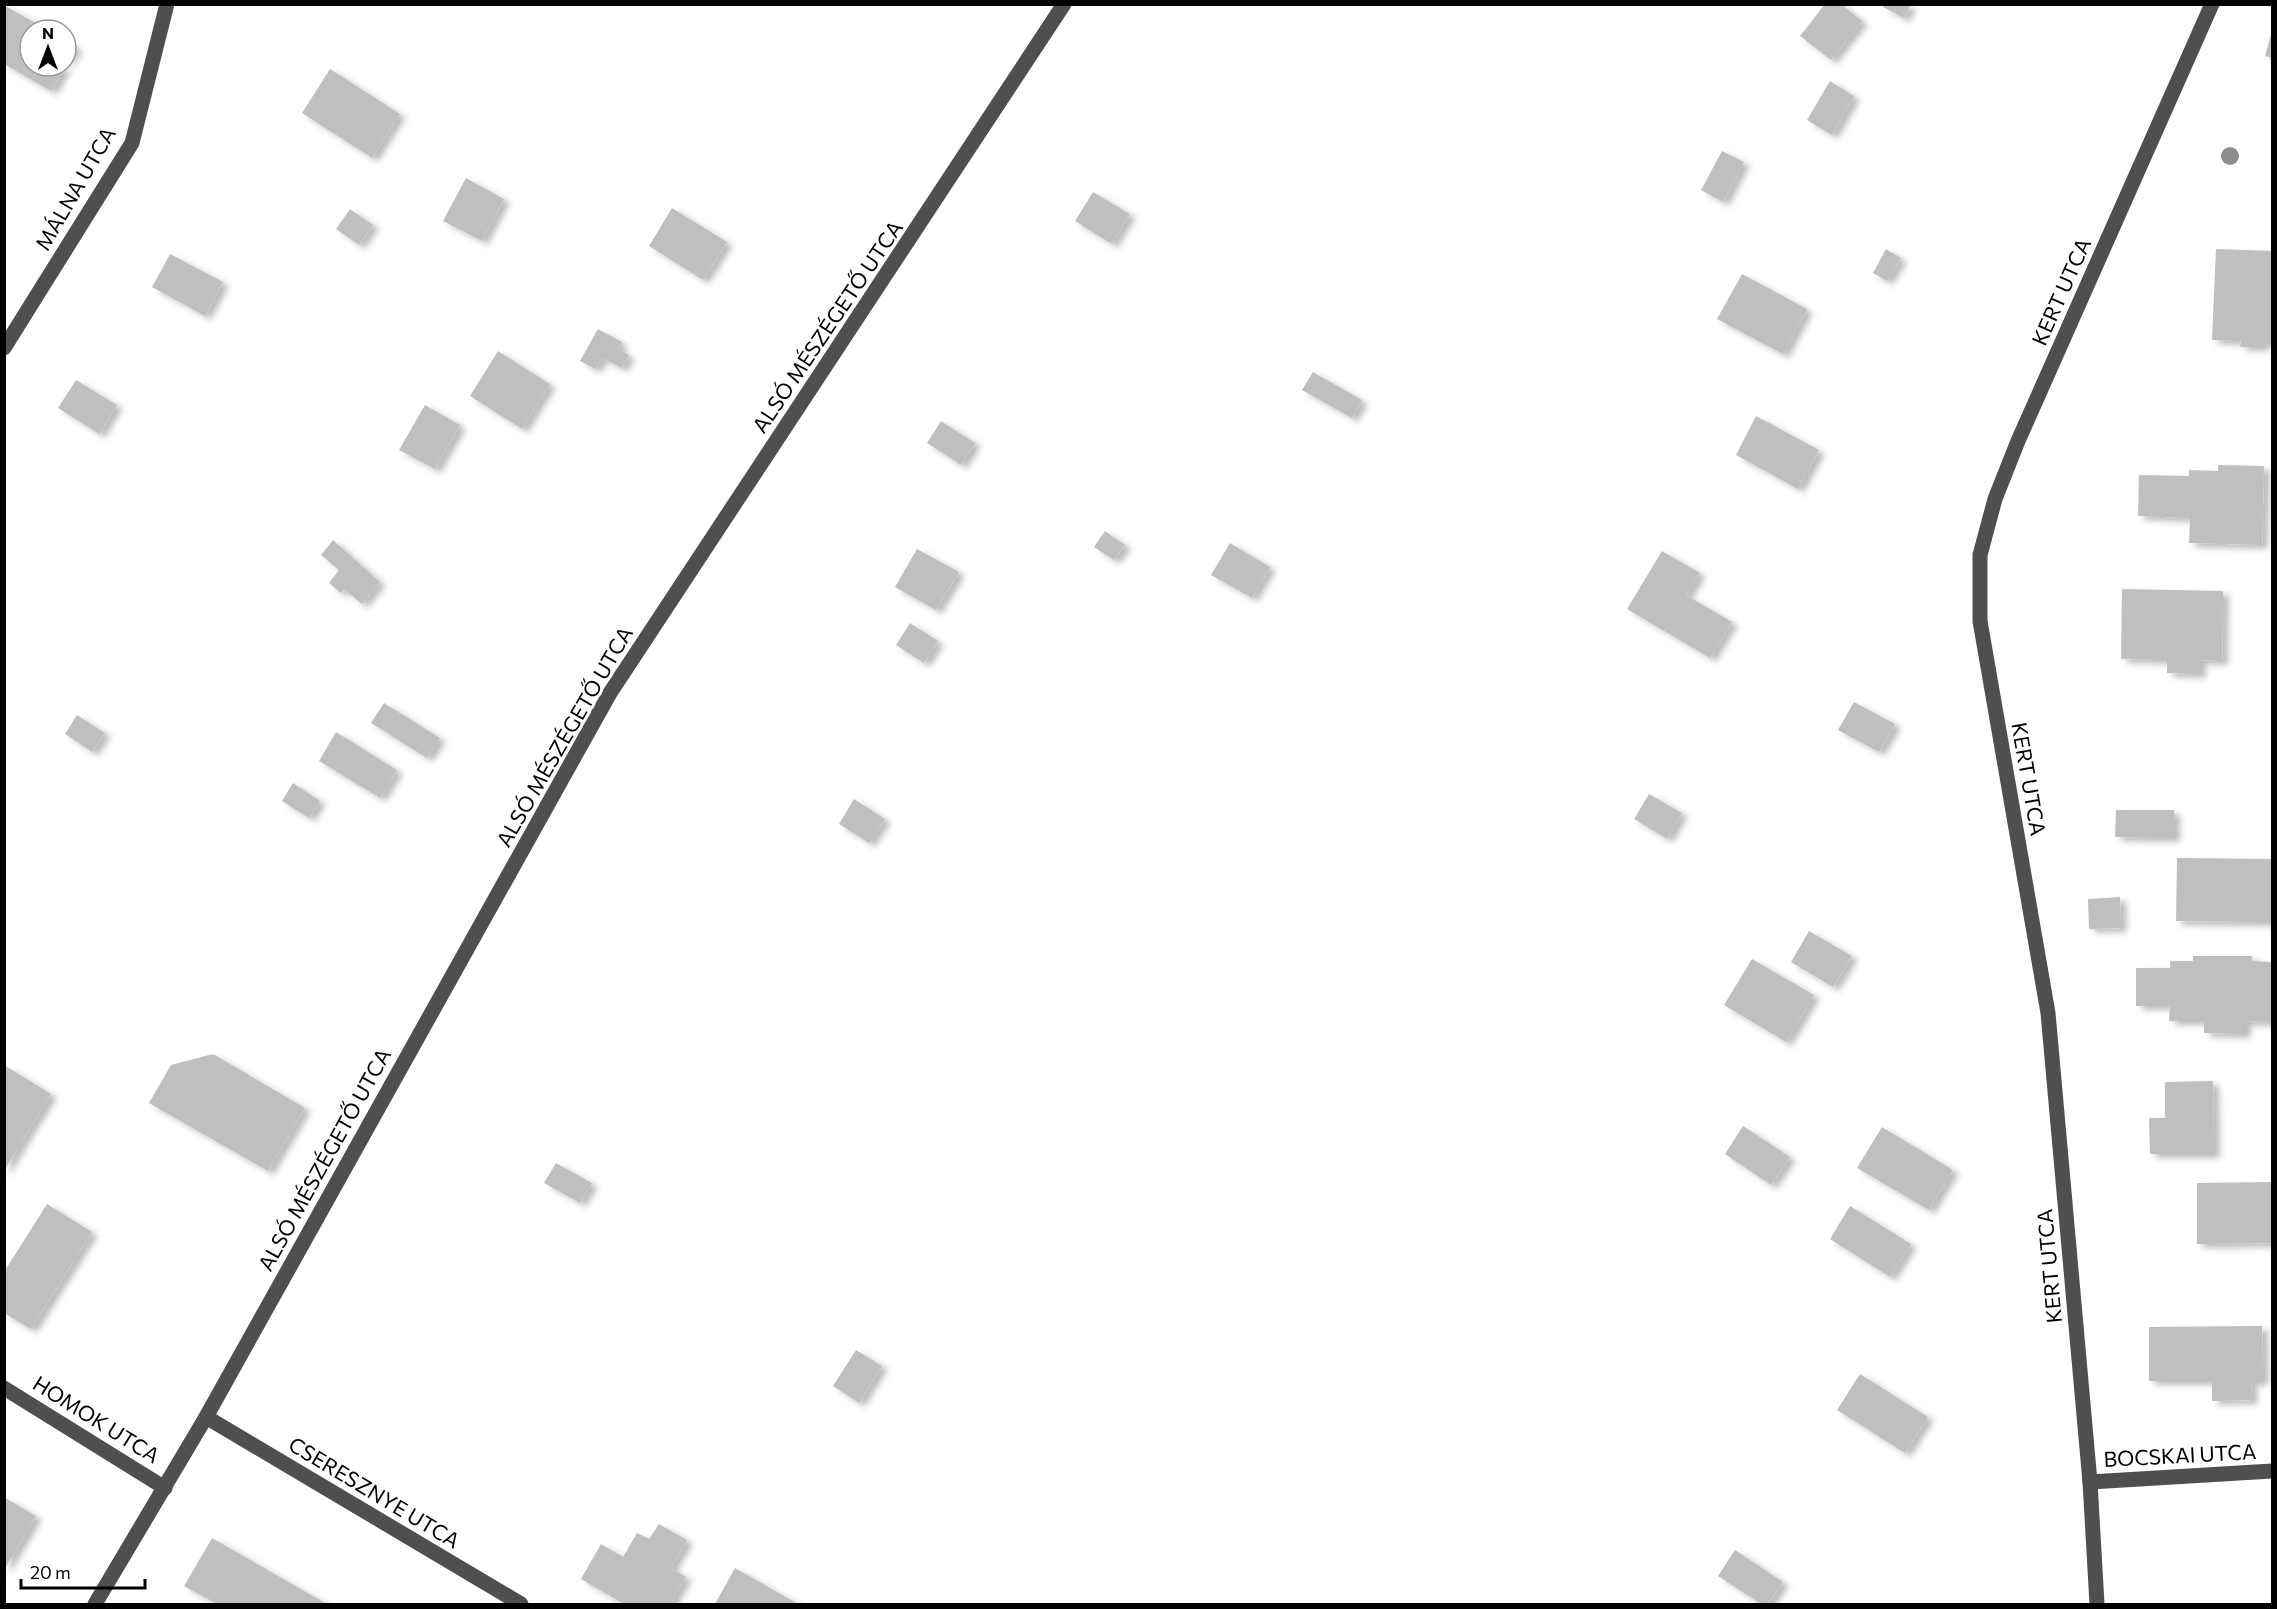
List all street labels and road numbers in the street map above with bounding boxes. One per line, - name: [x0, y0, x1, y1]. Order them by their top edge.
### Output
- street label: MÁLNA UTCA: [29, 122, 120, 254]
- street label: ALSÓ MÉSZÉGETŐ UTCA: [746, 215, 907, 437]
- street label: KERT UTCA: [2026, 234, 2095, 349]
- street label: ALSÓ MÉSZÉGETŐ UTCA: [490, 622, 637, 851]
- street label: KERT UTCA: [2007, 720, 2052, 837]
- street label: ALSÓ MÉSZÉGETŐ UTCA: [252, 1044, 395, 1275]
- street label: KERT UTCA: [2031, 1208, 2066, 1324]
- street label: HOMOK UTCA: [29, 1370, 165, 1468]
- street label: CSERESZNYE UTCA: [285, 1431, 465, 1553]
- street label: BOCSKAI UTCA: [2103, 1438, 2257, 1471]

